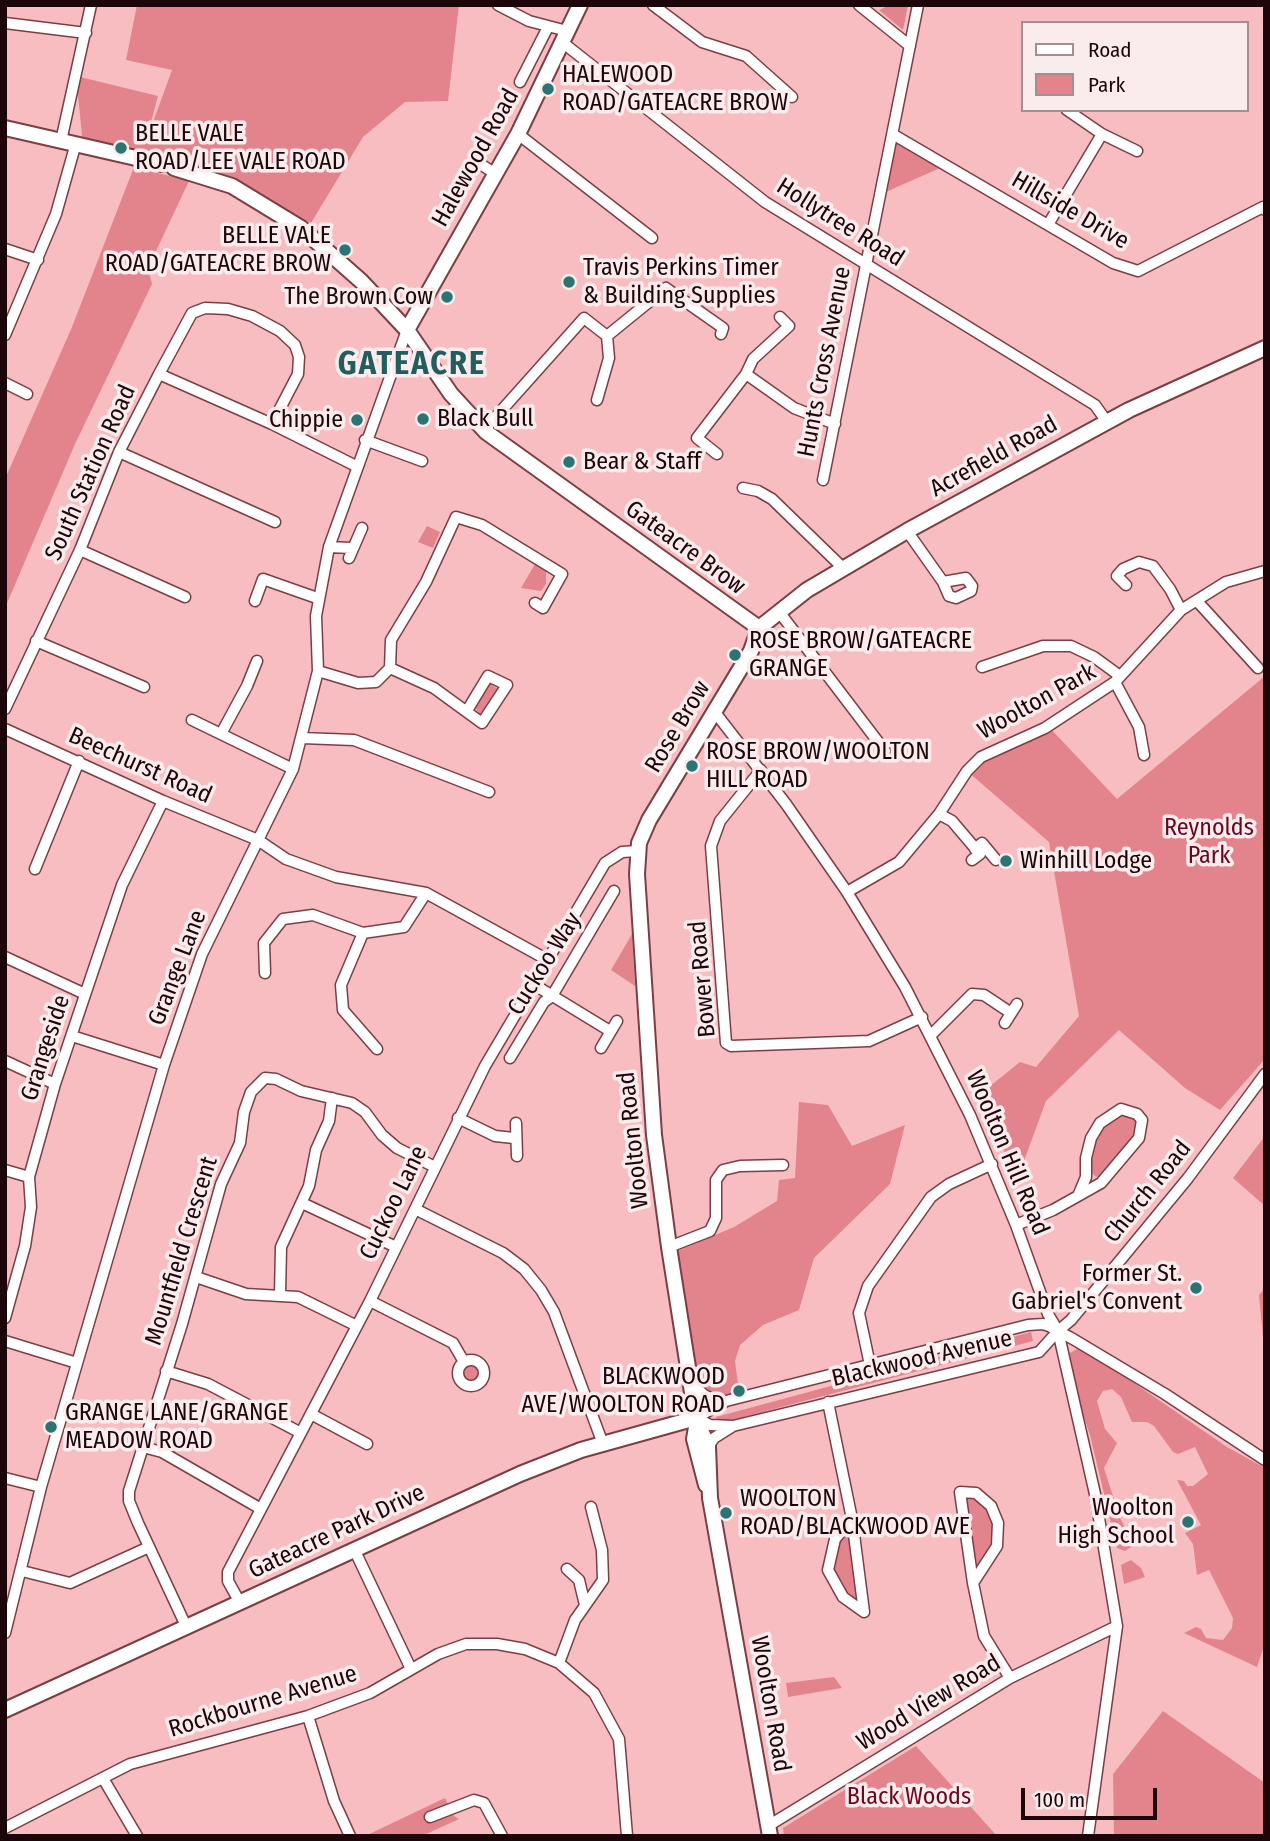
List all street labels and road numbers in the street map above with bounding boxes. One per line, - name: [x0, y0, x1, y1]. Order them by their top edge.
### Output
- street label: Halewood Road: [426, 84, 526, 232]
- street label: Hillside Drive: [1006, 166, 1134, 256]
- street label: Hollytree Road: [771, 172, 909, 274]
- street label: Hunts Cross Avenue: [792, 264, 858, 460]
- street label: South Station Road: [39, 381, 143, 565]
- street label: Acrefield Road: [925, 410, 1063, 504]
- street label: Gateacre Brow: [619, 495, 751, 601]
- street label: Woolton Park: [973, 658, 1101, 746]
- street label: Rose Brow: [639, 676, 717, 778]
- street label: Beechurst Road: [64, 722, 216, 810]
- street label: Grange Lane: [143, 906, 213, 1030]
- street label: Cuckoo Way: [502, 907, 588, 1021]
- street label: Bower Road: [684, 919, 722, 1039]
- street label: Grangeside: [15, 991, 77, 1105]
- street label: Woolton Hill Road: [959, 1066, 1055, 1240]
- street label: Woolton Road: [612, 1070, 656, 1210]
- street label: Church Road: [1098, 1135, 1198, 1249]
- street label: Cuckoo Lane: [354, 1141, 434, 1265]
- street label: Mountfield Crescent: [140, 1153, 224, 1349]
- street label: Blackwood Avenue: [829, 1324, 1015, 1394]
- street label: Gateacre Park Drive: [244, 1479, 430, 1585]
- street label: Woolton Road: [744, 1634, 796, 1774]
- street label: Wood View Road: [852, 1649, 1006, 1757]
- street label: Rockbourne Avenue: [165, 1660, 361, 1744]

